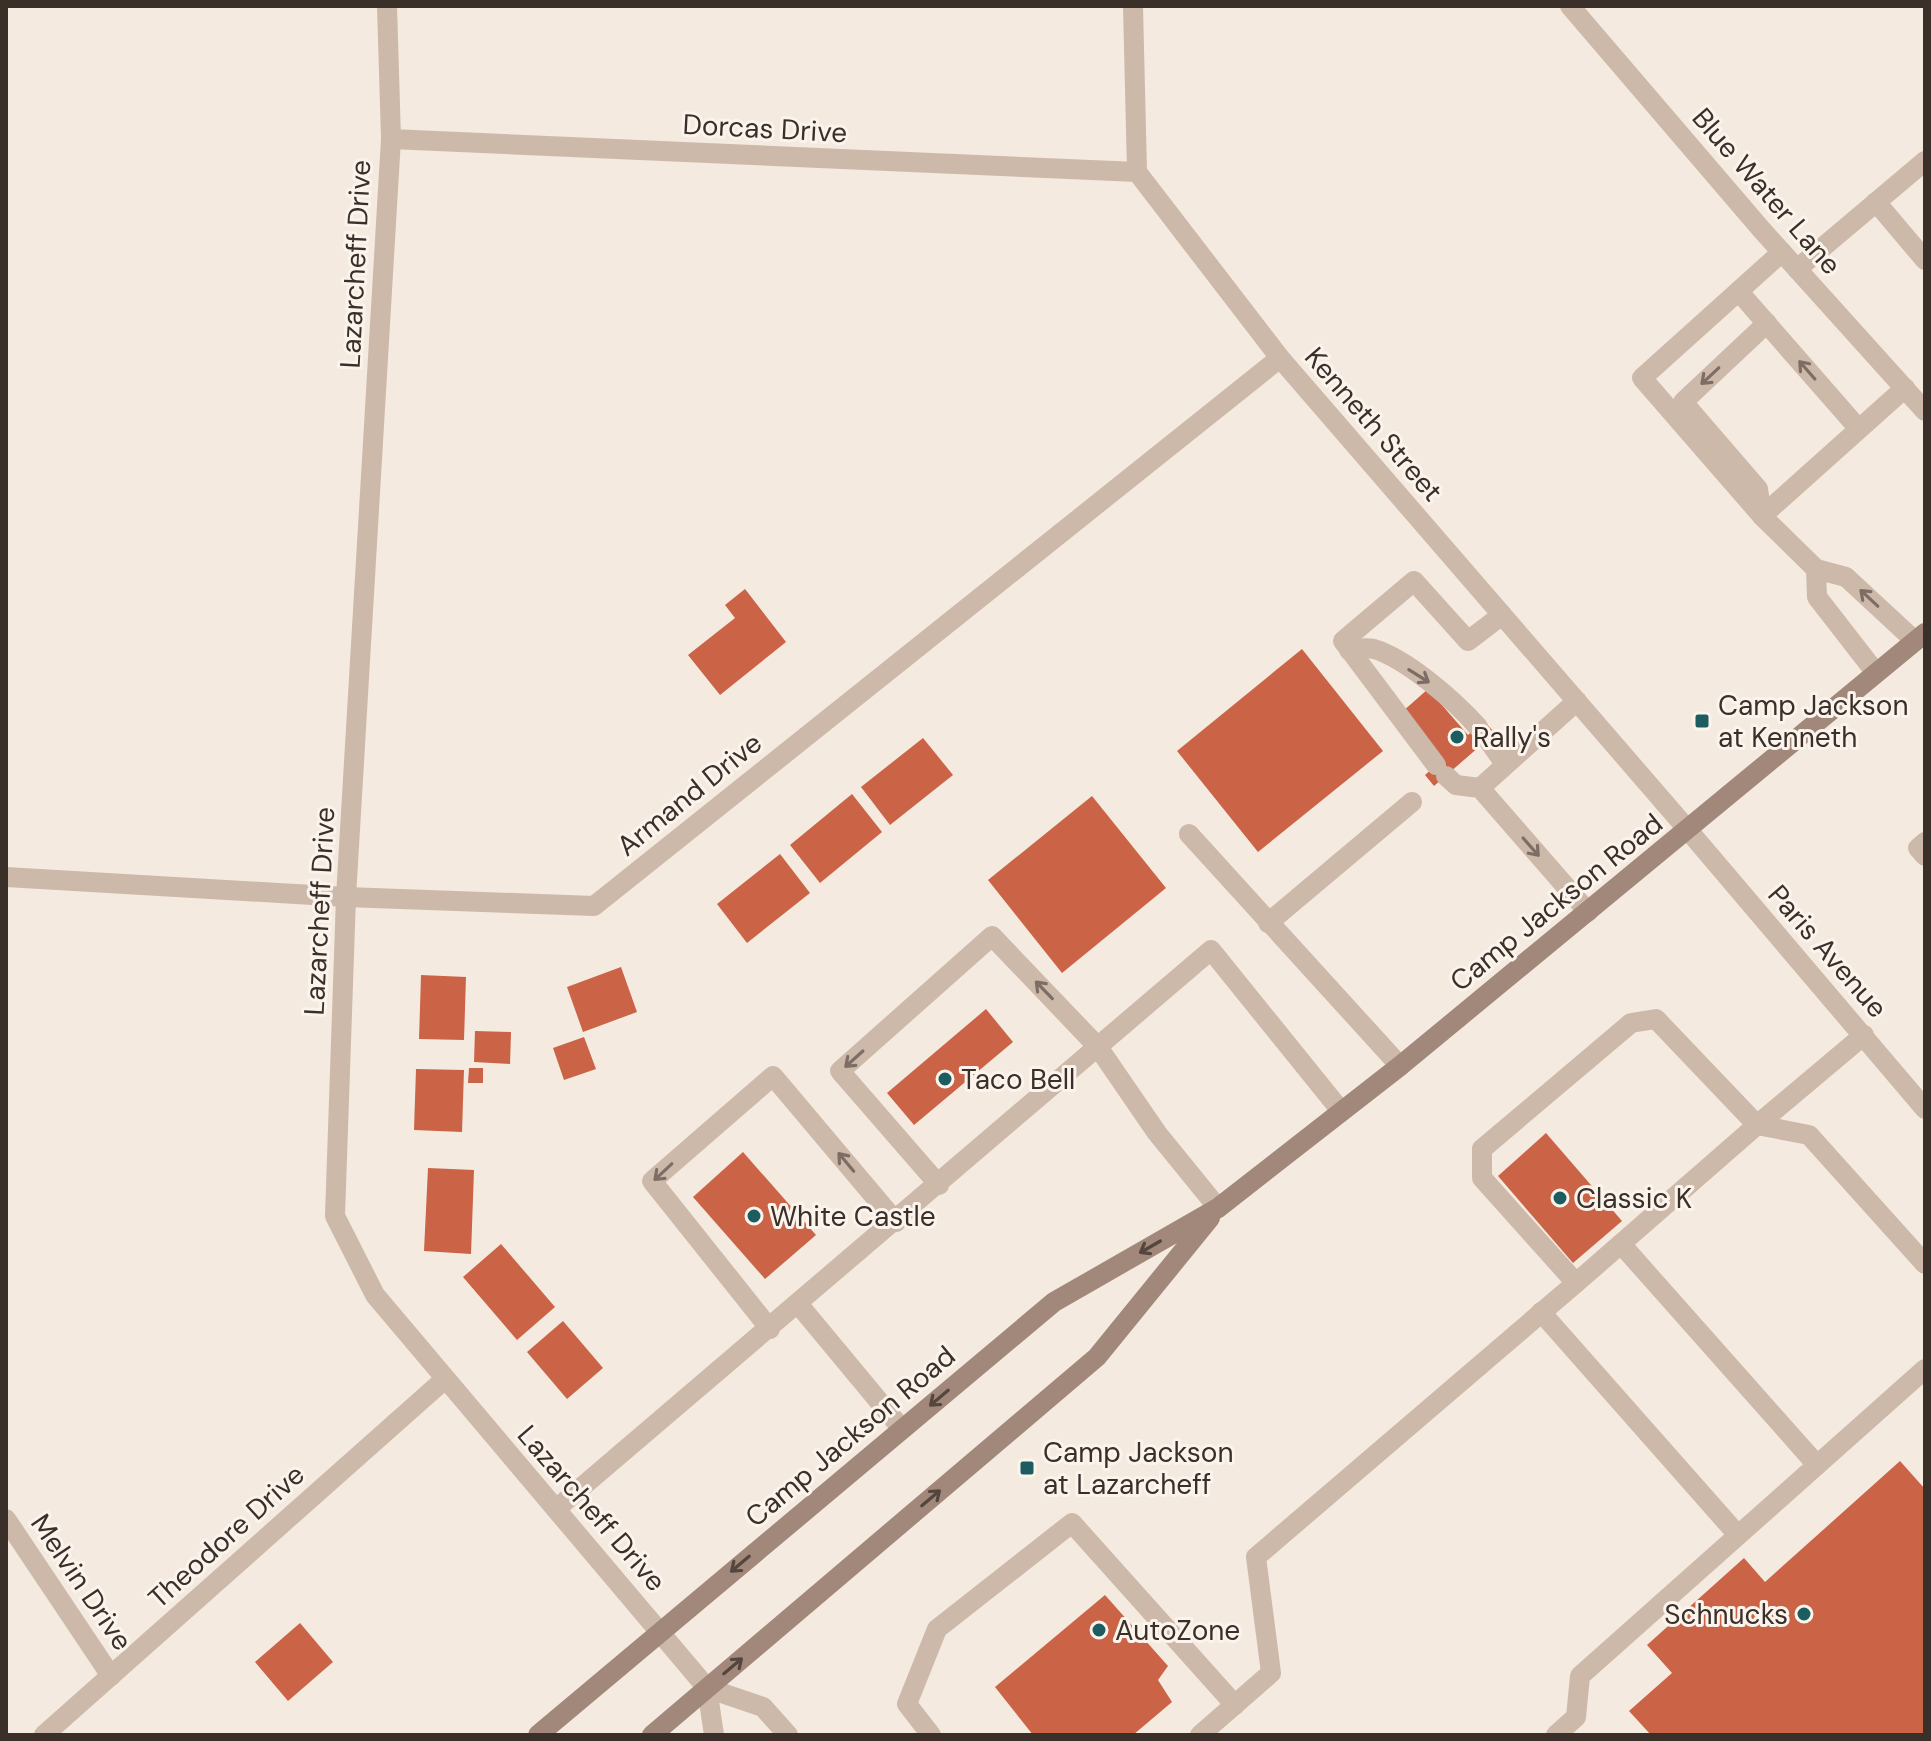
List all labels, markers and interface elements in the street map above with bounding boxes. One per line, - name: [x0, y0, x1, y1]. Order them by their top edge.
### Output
- street label: Blue Water Lane: [1684, 100, 1849, 282]
- street label: Dorcas Drive: [682, 106, 848, 151]
- street label: Lazarcheff Drive: [332, 159, 379, 369]
- street label: Kenneth Street: [1296, 339, 1451, 509]
- one-way arrow: [1798, 360, 1816, 380]
- one-way arrow: [1700, 367, 1720, 386]
- one-way arrow: [1859, 589, 1879, 608]
- one-way arrow: [1407, 669, 1430, 685]
- place label: Camp Jackson at Kenneth: [1718, 687, 1909, 756]
- marker: Camp Jackson at Kenneth: [1693, 712, 1711, 730]
- place label: Rally's: [1473, 719, 1551, 756]
- street label: Armand Drive: [609, 724, 770, 864]
- marker: Rally's: [1448, 728, 1466, 746]
- street label: Camp Jackson Road: [1442, 805, 1670, 1000]
- street label: Lazarcheff Drive: [296, 806, 343, 1016]
- one-way arrow: [1522, 836, 1540, 856]
- street label: Paris Avenue: [1760, 877, 1896, 1026]
- one-way arrow: [1036, 981, 1054, 1001]
- one-way arrow: [844, 1050, 864, 1068]
- place label: Taco Bell: [961, 1061, 1075, 1098]
- marker: Taco Bell: [936, 1070, 954, 1088]
- one-way arrow: [837, 1152, 855, 1173]
- one-way arrow: [653, 1163, 673, 1182]
- place label: Classic K: [1576, 1180, 1692, 1217]
- marker: Classic K: [1551, 1189, 1569, 1207]
- place label: White Castle: [770, 1198, 936, 1235]
- marker: White Castle: [745, 1207, 763, 1225]
- one-way arrow: [1139, 1239, 1162, 1255]
- street label: Camp Jackson Road: [738, 1338, 963, 1535]
- one-way arrow: [930, 1389, 950, 1407]
- street label: Lazarcheff Drive: [509, 1417, 674, 1599]
- place label: Camp Jackson at Lazarcheff: [1043, 1434, 1234, 1503]
- street label: Theodore Drive: [140, 1456, 312, 1616]
- marker: Camp Jackson at Lazarcheff: [1018, 1459, 1036, 1477]
- one-way arrow: [920, 1489, 941, 1507]
- street label: Melvin Drive: [22, 1507, 141, 1658]
- one-way arrow: [730, 1555, 750, 1573]
- place label: Schnucks: [1664, 1596, 1788, 1633]
- marker: Schnucks: [1795, 1605, 1813, 1623]
- place label: AutoZone: [1115, 1612, 1240, 1649]
- marker: AutoZone: [1090, 1621, 1108, 1639]
- one-way arrow: [722, 1657, 743, 1675]

